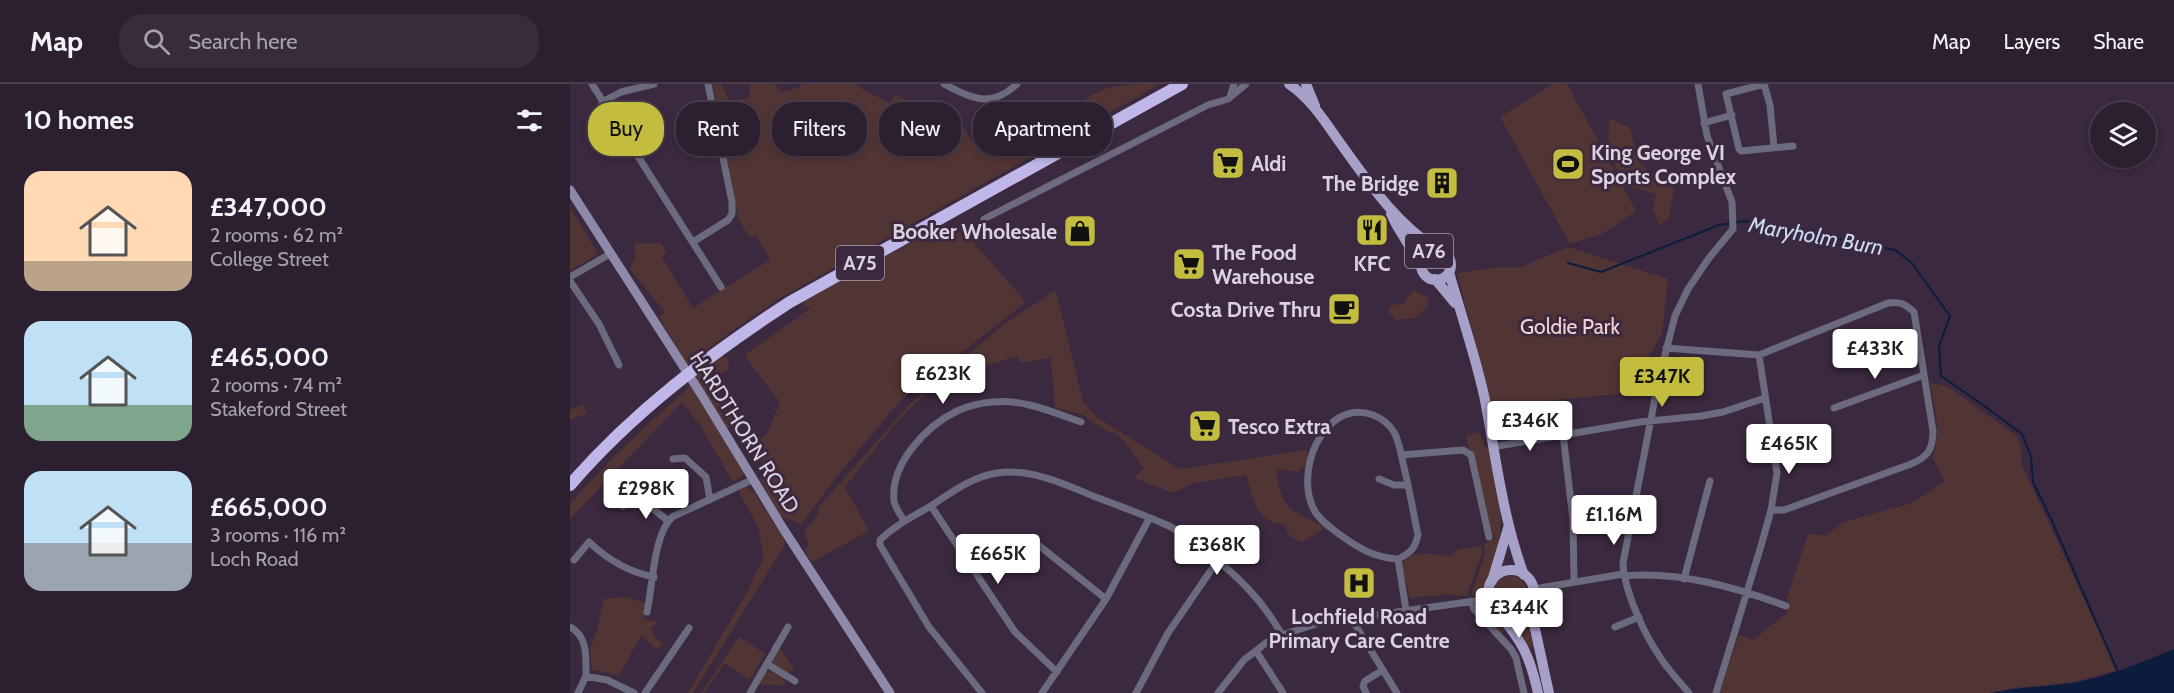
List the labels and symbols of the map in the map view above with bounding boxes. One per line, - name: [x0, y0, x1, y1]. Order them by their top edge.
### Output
- place label: King George VI Sports Complex: [1591, 140, 1737, 189]
- supermarket icon: Aldi: [1210, 145, 1246, 181]
- sports icon: King George VI Sports Complex: [1550, 146, 1586, 182]
- place label: Aldi: [1251, 151, 1286, 176]
- building icon: The Bridge: [1424, 165, 1460, 201]
- place label: The Bridge: [1322, 171, 1419, 196]
- water label: Maryholm Burn: [1746, 211, 1885, 261]
- restaurant icon: KFC: [1354, 212, 1390, 248]
- shop icon: Booker Wholesale: [1062, 213, 1098, 249]
- place label: Booker Wholesale: [892, 219, 1057, 244]
- road number: A76: [1405, 234, 1453, 268]
- place label: The Food Warehouse: [1212, 240, 1314, 289]
- road number: A75: [836, 246, 884, 280]
- supermarket icon: The Food Warehouse: [1171, 246, 1207, 282]
- place label: KFC: [1354, 251, 1391, 276]
- cafe icon: Costa Drive Thru: [1326, 291, 1362, 327]
- place label: Costa Drive Thru: [1171, 297, 1321, 322]
- park label: Goldie Park: [1520, 314, 1621, 339]
- pin: £433K: [1833, 329, 1917, 380]
- street label: HARDTHORN ROAD: [685, 346, 805, 518]
- pin: £623K: [901, 354, 985, 405]
- pin: £347K: [1620, 357, 1704, 408]
- pin: £346K: [1488, 401, 1572, 452]
- supermarket icon: Tesco Extra: [1187, 408, 1223, 444]
- place label: Tesco Extra: [1228, 414, 1331, 439]
- pin: £465K: [1747, 424, 1831, 475]
- pin: £298K: [604, 469, 688, 520]
- pin: £1.16M: [1565, 495, 1663, 546]
- pin: £368K: [1175, 525, 1259, 576]
- pin: £665K: [956, 534, 1040, 585]
- hospital icon: Lochfield Road Primary Care Centre: [1341, 565, 1377, 601]
- pin: £344K: [1477, 588, 1561, 639]
- place label: Lochfield Road Primary Care Centre: [1268, 604, 1450, 653]

